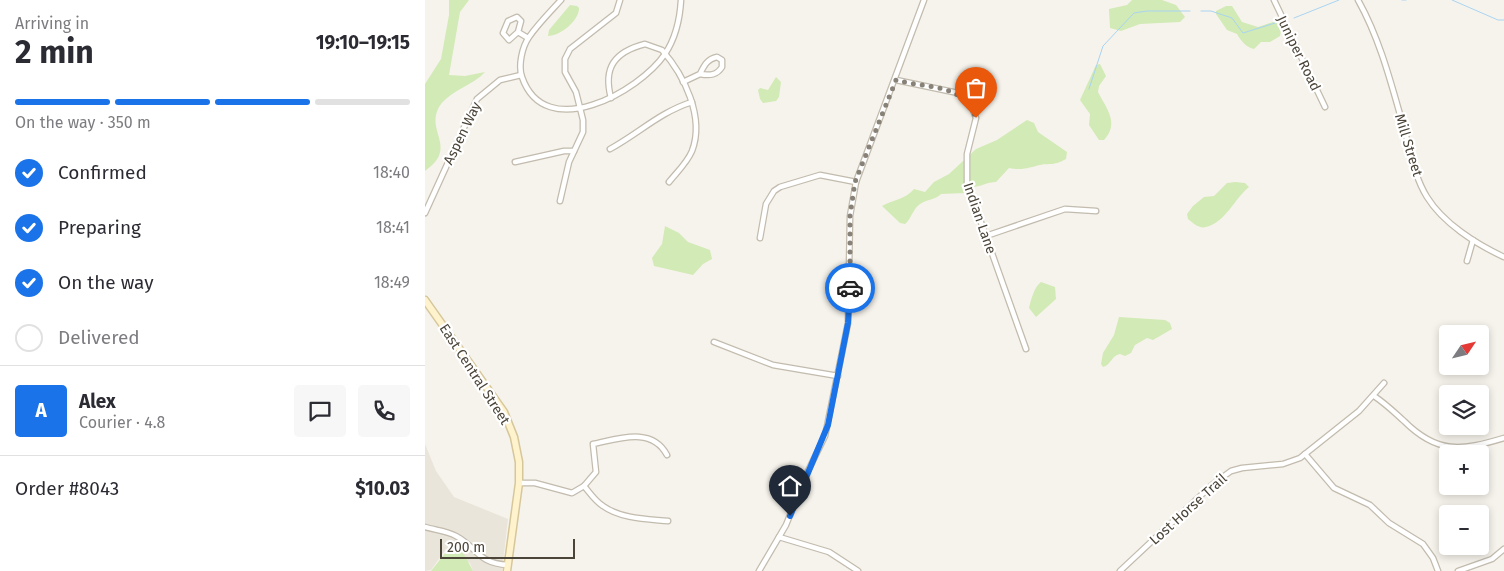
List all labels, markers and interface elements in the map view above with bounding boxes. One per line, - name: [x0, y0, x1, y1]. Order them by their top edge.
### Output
- street label: Juniper Road: [1273, 13, 1324, 94]
- text: Arriving in: [15, 14, 89, 33]
- text: 19:10–19:15: [316, 31, 410, 54]
- text: 2 min: [15, 33, 94, 71]
- pin: [955, 67, 997, 118]
- icon: bag: [962, 74, 990, 102]
- street label: Aspen Way: [440, 99, 485, 167]
- street label: Mill Street: [1391, 112, 1426, 179]
- text: On the way · 350 m: [15, 113, 151, 132]
- icon: check: [15, 159, 43, 187]
- text: Confirmed: [58, 161, 147, 184]
- text: 18:40: [373, 163, 410, 182]
- street label: Indian Lane: [959, 180, 1000, 256]
- icon: check: [15, 214, 43, 242]
- text: Preparing: [58, 216, 141, 239]
- text: 18:41: [376, 218, 410, 237]
- courier: [825, 263, 875, 313]
- icon: check: [15, 269, 43, 297]
- text: On the way: [58, 271, 154, 294]
- text: 18:49: [374, 273, 410, 292]
- icon: car: [836, 274, 864, 302]
- street label: East Central Street: [436, 321, 514, 429]
- north arrow: [1439, 325, 1489, 375]
- map controls: [1439, 325, 1489, 555]
- text: Delivered: [58, 326, 140, 349]
- button: chat: [294, 385, 346, 437]
- button: phone: [358, 385, 410, 437]
- button: layers: [1439, 385, 1489, 435]
- text: Alex: [79, 390, 116, 413]
- text: A: [35, 399, 47, 422]
- text: Courier · 4.8: [79, 413, 165, 432]
- button: +: [1439, 445, 1489, 495]
- pin: [769, 465, 811, 516]
- street label: Lost Horse Trail: [1146, 470, 1231, 549]
- icon: home: [776, 472, 804, 500]
- text: Order #8043: [15, 477, 119, 500]
- text: $10.03: [355, 477, 410, 500]
- button: −: [1439, 505, 1489, 555]
- scale bar: [440, 536, 575, 559]
- text: 200 m: [447, 539, 485, 556]

